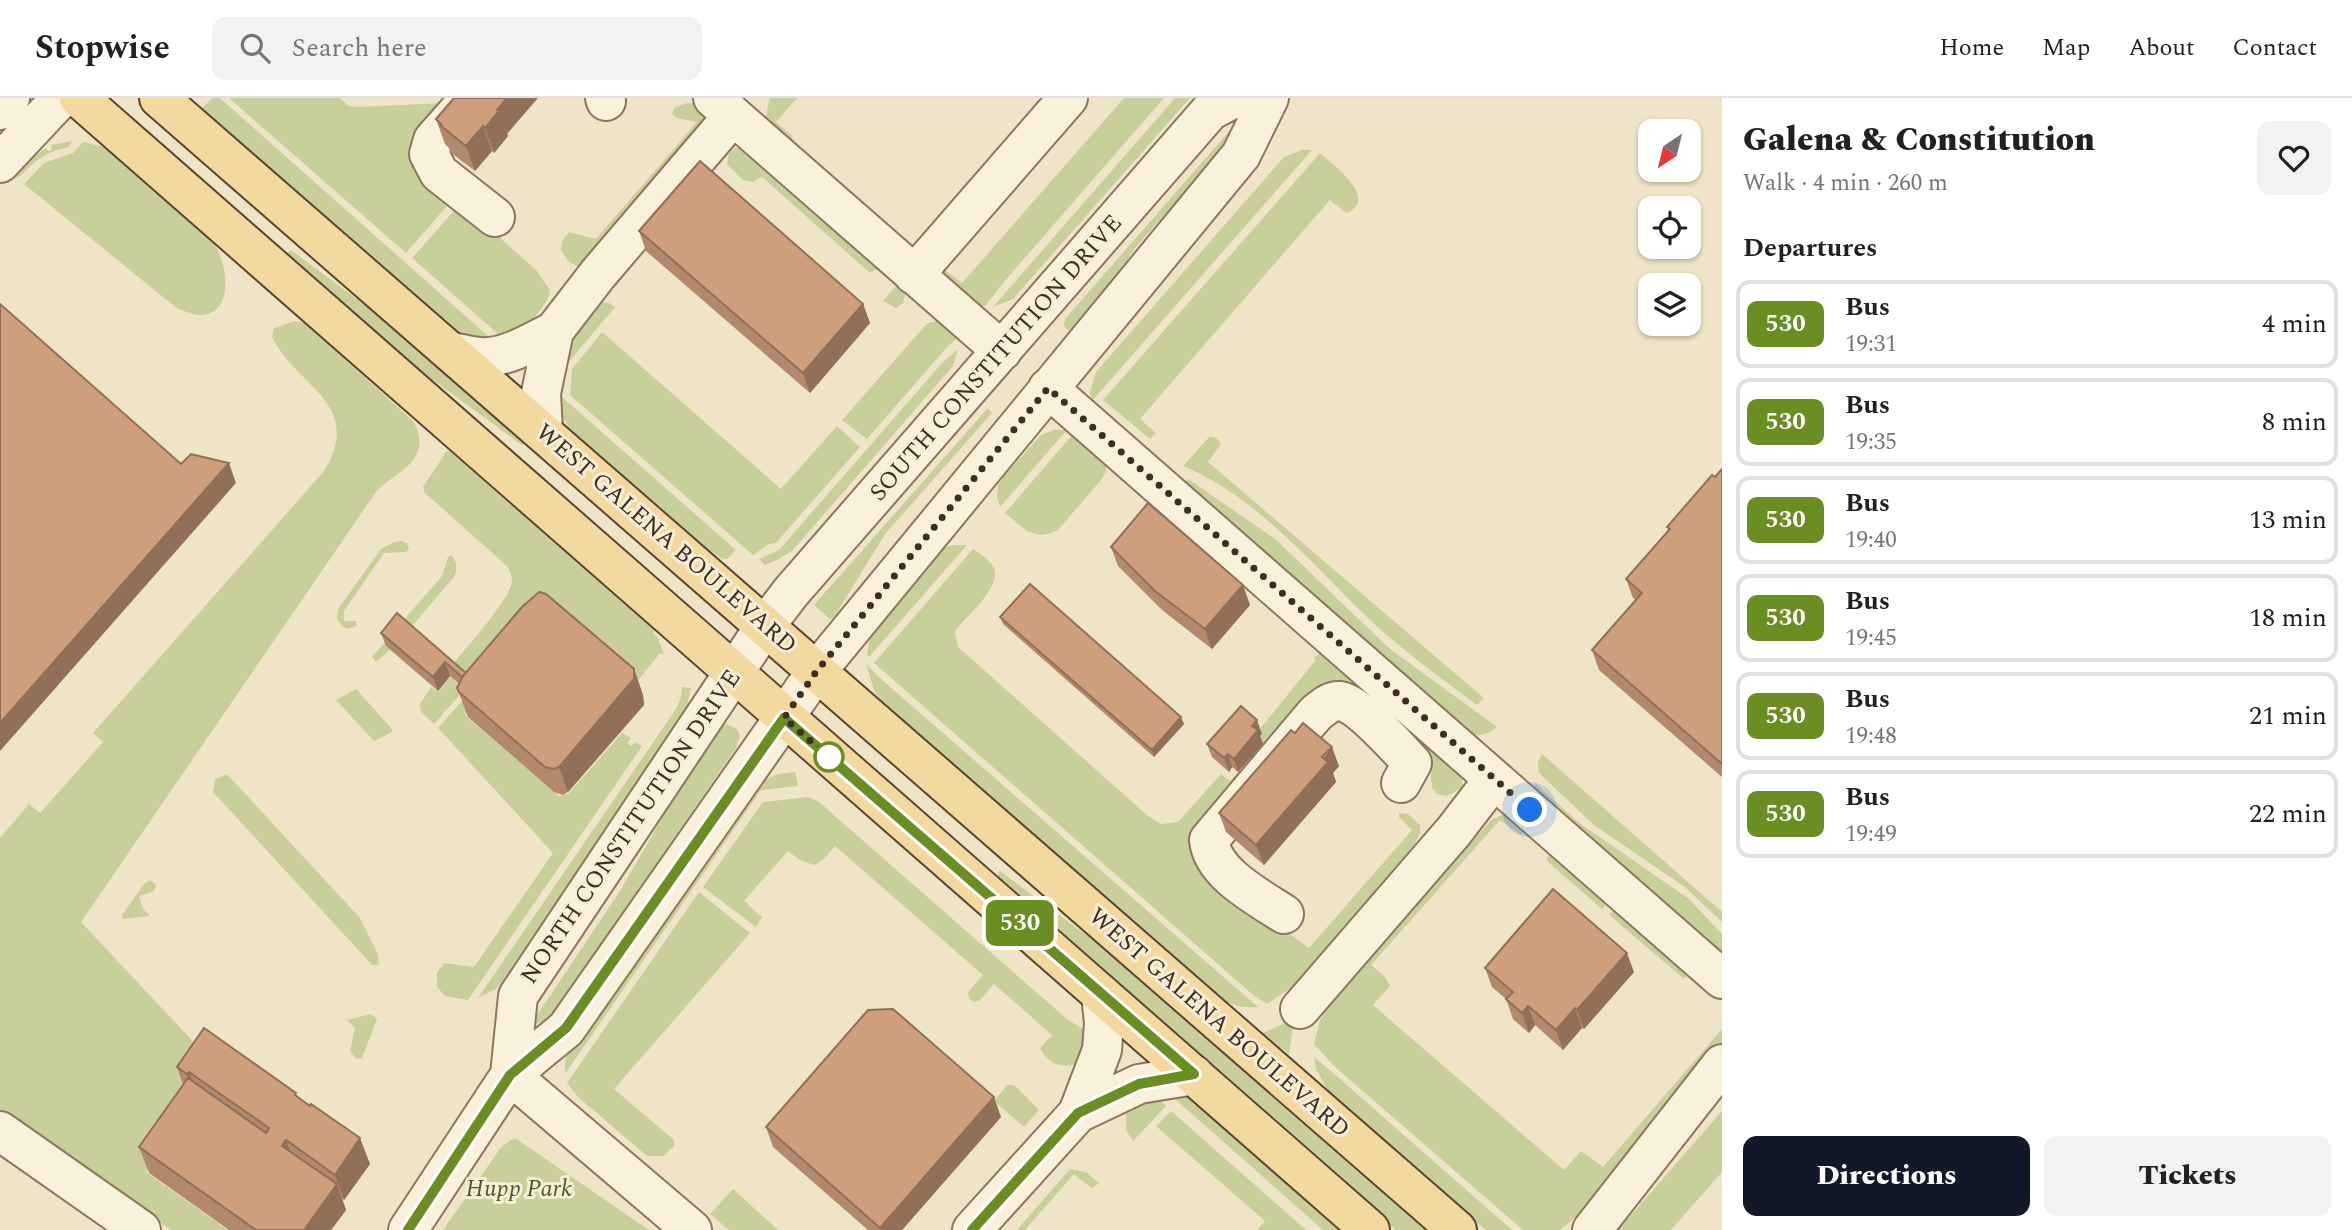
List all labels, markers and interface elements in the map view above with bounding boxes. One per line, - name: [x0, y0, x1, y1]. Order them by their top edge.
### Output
- search box: [212, 17, 702, 80]
- text: Stopwise: [35, 23, 170, 73]
- text: Search here: [292, 28, 427, 68]
- icon: search: [236, 29, 274, 67]
- text: Home: [1939, 30, 2004, 66]
- text: Map: [2042, 30, 2090, 66]
- text: About: [2128, 30, 2194, 66]
- text: Contact: [2232, 30, 2317, 66]
- text: Galena & Constitution: [1743, 115, 2095, 165]
- north arrow: [1638, 119, 1701, 182]
- map controls: [1638, 119, 1701, 336]
- button: heart: [2257, 121, 2331, 195]
- text: Walk · 4 min · 260 m: [1743, 166, 1948, 201]
- button: locate: [1638, 196, 1701, 259]
- street label: SOUTH CONSTITUTION DRIVE: [861, 207, 1131, 509]
- text: Departures: [1743, 228, 1877, 268]
- button: layers: [1638, 273, 1701, 336]
- text: Bus: [1845, 287, 1890, 327]
- text: 4 min: [2262, 304, 2327, 344]
- text: 530: [1765, 306, 1806, 342]
- text: 19:31: [1845, 327, 1897, 362]
- text: Bus: [1845, 385, 1890, 425]
- text: 8 min: [2262, 402, 2327, 442]
- text: 530: [1765, 404, 1806, 440]
- street label: WEST GALENA BOULEVARD: [527, 415, 805, 663]
- text: 19:35: [1845, 425, 1897, 460]
- text: Bus: [1845, 483, 1890, 523]
- text: 13 min: [2249, 500, 2327, 540]
- text: 530: [1765, 502, 1806, 538]
- text: 19:40: [1845, 523, 1897, 558]
- text: Bus: [1845, 581, 1890, 621]
- text: 18 min: [2249, 598, 2327, 638]
- text: 530: [1765, 600, 1806, 636]
- text: 19:45: [1845, 621, 1897, 656]
- street label: NORTH CONSTITUTION DRIVE: [512, 662, 750, 992]
- text: Bus: [1845, 679, 1890, 719]
- text: 21 min: [2249, 696, 2327, 736]
- text: 530: [1765, 698, 1806, 734]
- text: 19:48: [1845, 719, 1897, 754]
- unlabelled marker: [814, 742, 844, 772]
- text: Bus: [1845, 777, 1890, 817]
- your location: [1512, 792, 1547, 827]
- text: 22 min: [2249, 794, 2327, 834]
- text: 530: [1765, 796, 1806, 832]
- text: 19:49: [1845, 817, 1897, 852]
- street label: WEST GALENA BOULEVARD: [1080, 899, 1358, 1147]
- line badge: 530: [980, 900, 1060, 946]
- text: 530: [1000, 905, 1040, 941]
- button: Directions: [1743, 1136, 2030, 1216]
- button: Tickets: [2044, 1136, 2331, 1216]
- park label: Hupp Park: [466, 1171, 572, 1207]

